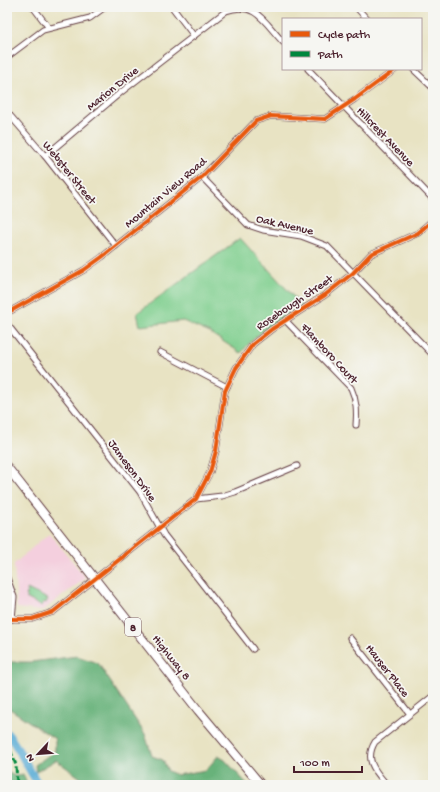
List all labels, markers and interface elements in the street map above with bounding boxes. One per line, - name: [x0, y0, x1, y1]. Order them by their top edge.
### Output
- legend: [282, 18, 422, 70]
- text: Cycle path: [318, 29, 371, 43]
- text: Path: [317, 49, 343, 63]
- street label: Marion Drive: [84, 64, 143, 115]
- street label: Hillcrest Avenue: [353, 105, 417, 171]
- street label: Webster Street: [39, 139, 99, 209]
- street label: Mountain View Road: [123, 155, 211, 232]
- street label: Oak Avenue: [255, 213, 315, 239]
- street label: Rosebough Street: [254, 272, 337, 334]
- street label: Flamboro Court: [296, 321, 361, 388]
- street label: Jameson Drive: [104, 438, 159, 506]
- road number: 8: [125, 618, 141, 636]
- street label: Highway 8: [148, 633, 193, 684]
- street label: Hauser Place: [362, 642, 412, 701]
- north arrow: [18, 734, 58, 774]
- scale bar: [294, 748, 362, 774]
- text: N: [24, 752, 38, 763]
- text: 100 m: [299, 757, 330, 771]

